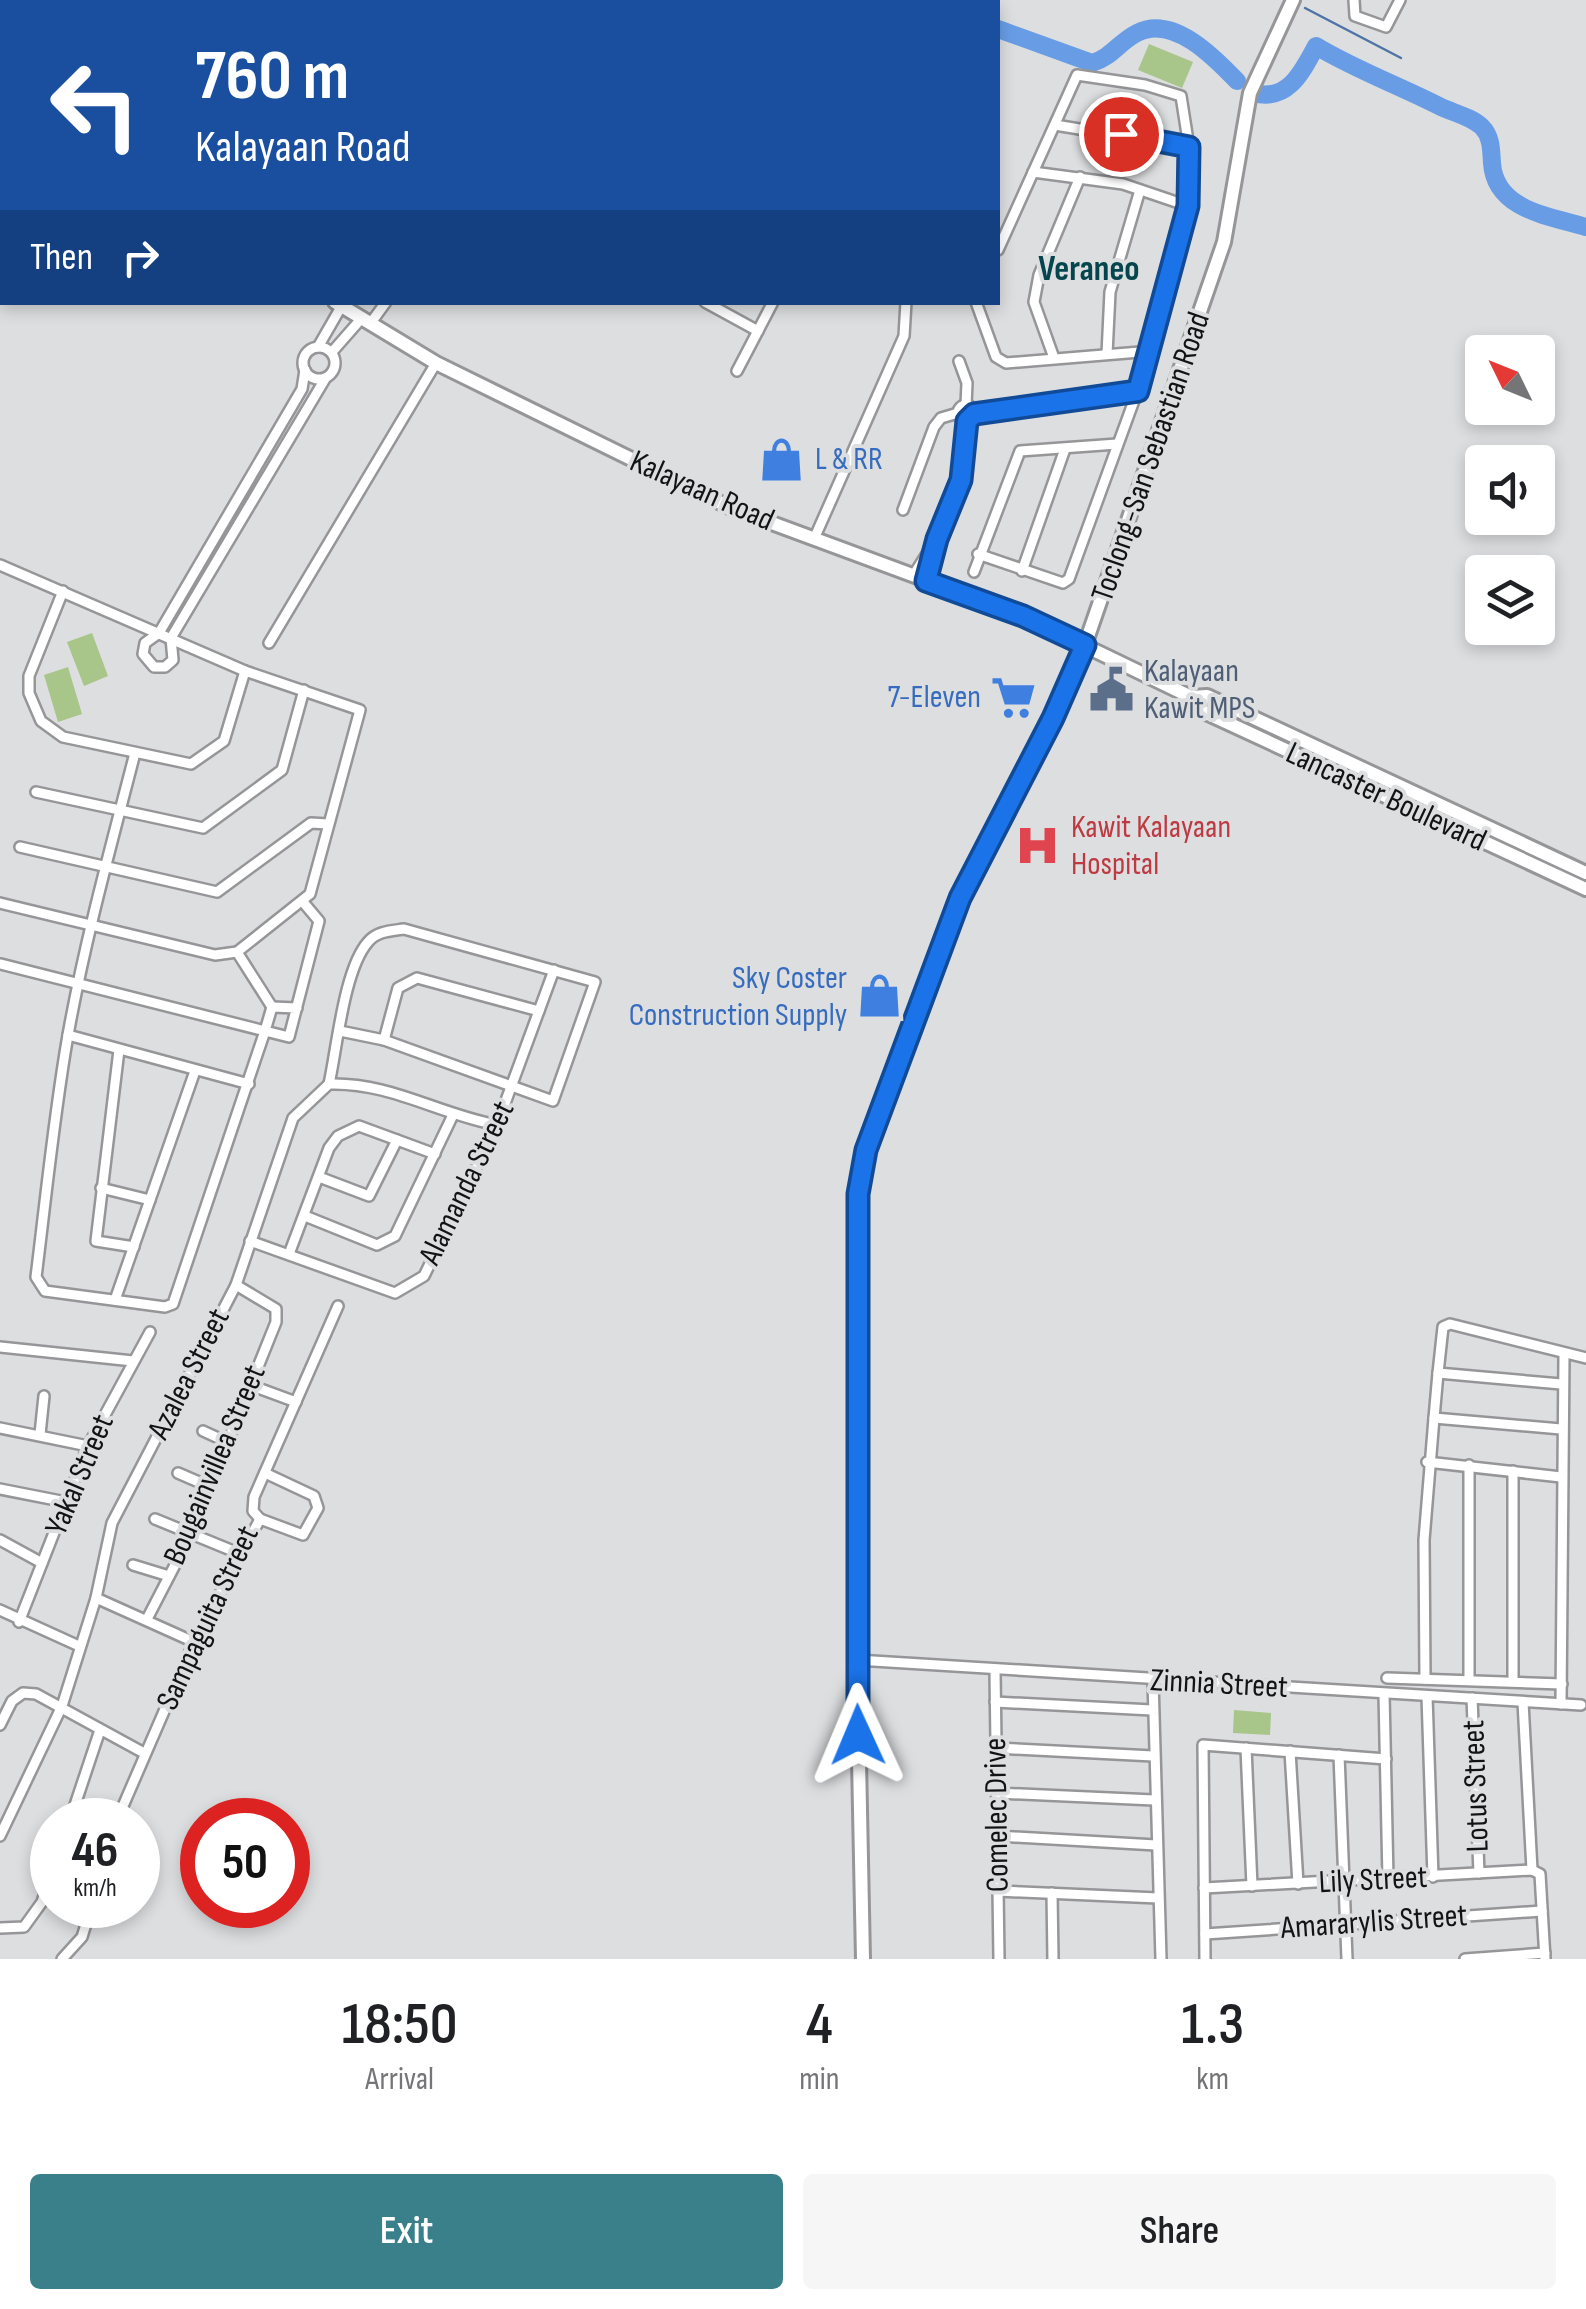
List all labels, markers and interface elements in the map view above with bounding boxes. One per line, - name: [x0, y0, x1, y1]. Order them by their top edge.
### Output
- text: 760 m: [195, 35, 349, 119]
- icon: left: [30, 40, 160, 170]
- pin: [1079, 92, 1164, 177]
- icon: arrive: [1094, 107, 1149, 162]
- text: Kalayaan Road: [195, 120, 411, 175]
- icon: right: [113, 230, 168, 285]
- text: Then: [30, 235, 93, 280]
- district label: Veraneo: [1038, 248, 1140, 291]
- street label: Toclong-San Sebastian Road: [1083, 307, 1219, 607]
- north arrow: [1465, 335, 1555, 425]
- map controls: [1465, 335, 1555, 645]
- shop icon: L & RR: [758, 435, 806, 483]
- place label: L & RR: [815, 440, 883, 479]
- street label: Kalayaan Road: [624, 442, 780, 540]
- button: sound: [1465, 445, 1555, 535]
- button: layers: [1465, 555, 1555, 645]
- place label: Kalayaan Kawit MPS: [1144, 652, 1256, 728]
- public building icon: Kalayaan Kawit MPS: [1087, 665, 1135, 713]
- supermarket icon: 7-Eleven: [990, 673, 1038, 721]
- place label: 7-Eleven: [888, 678, 981, 717]
- street label: Lancaster Boulevard: [1280, 734, 1492, 860]
- place label: Kawit Kalayaan Hospital: [1071, 808, 1231, 884]
- hospital icon: Kawit Kalayaan Hospital: [1014, 821, 1062, 869]
- place label: Sky Coster Construction Supply: [629, 959, 847, 1035]
- shop icon: Sky Coster Construction Supply: [856, 972, 904, 1020]
- street label: Alamanda Street: [410, 1095, 523, 1272]
- street label: Azalea Street: [139, 1302, 238, 1447]
- street label: Bougainvillea Street: [155, 1359, 275, 1571]
- street label: Yakal Street: [37, 1409, 123, 1541]
- street label: Sampaguita Street: [148, 1520, 268, 1716]
- street label: Zinnia Street: [1149, 1661, 1289, 1707]
- position arrow: [806, 1683, 910, 1787]
- street label: Lotus Street: [1454, 1719, 1498, 1853]
- street label: Comelec Drive: [976, 1737, 1018, 1893]
- speed limit sign: 50: [180, 1798, 310, 1928]
- text: 46: [72, 1821, 118, 1881]
- street label: Lily Street: [1318, 1858, 1428, 1902]
- text: km/h: [73, 1873, 117, 1904]
- street label: Amararylis Street: [1279, 1896, 1468, 1948]
- text: 18:50: [342, 1989, 457, 2061]
- text: 4: [806, 1989, 833, 2061]
- text: 1.3: [1181, 1989, 1244, 2061]
- text: Arrival: [365, 2060, 434, 2099]
- text: min: [799, 2060, 839, 2099]
- text: km: [1196, 2060, 1229, 2099]
- button: Exit: [30, 2174, 783, 2289]
- button: Share: [803, 2174, 1556, 2289]

